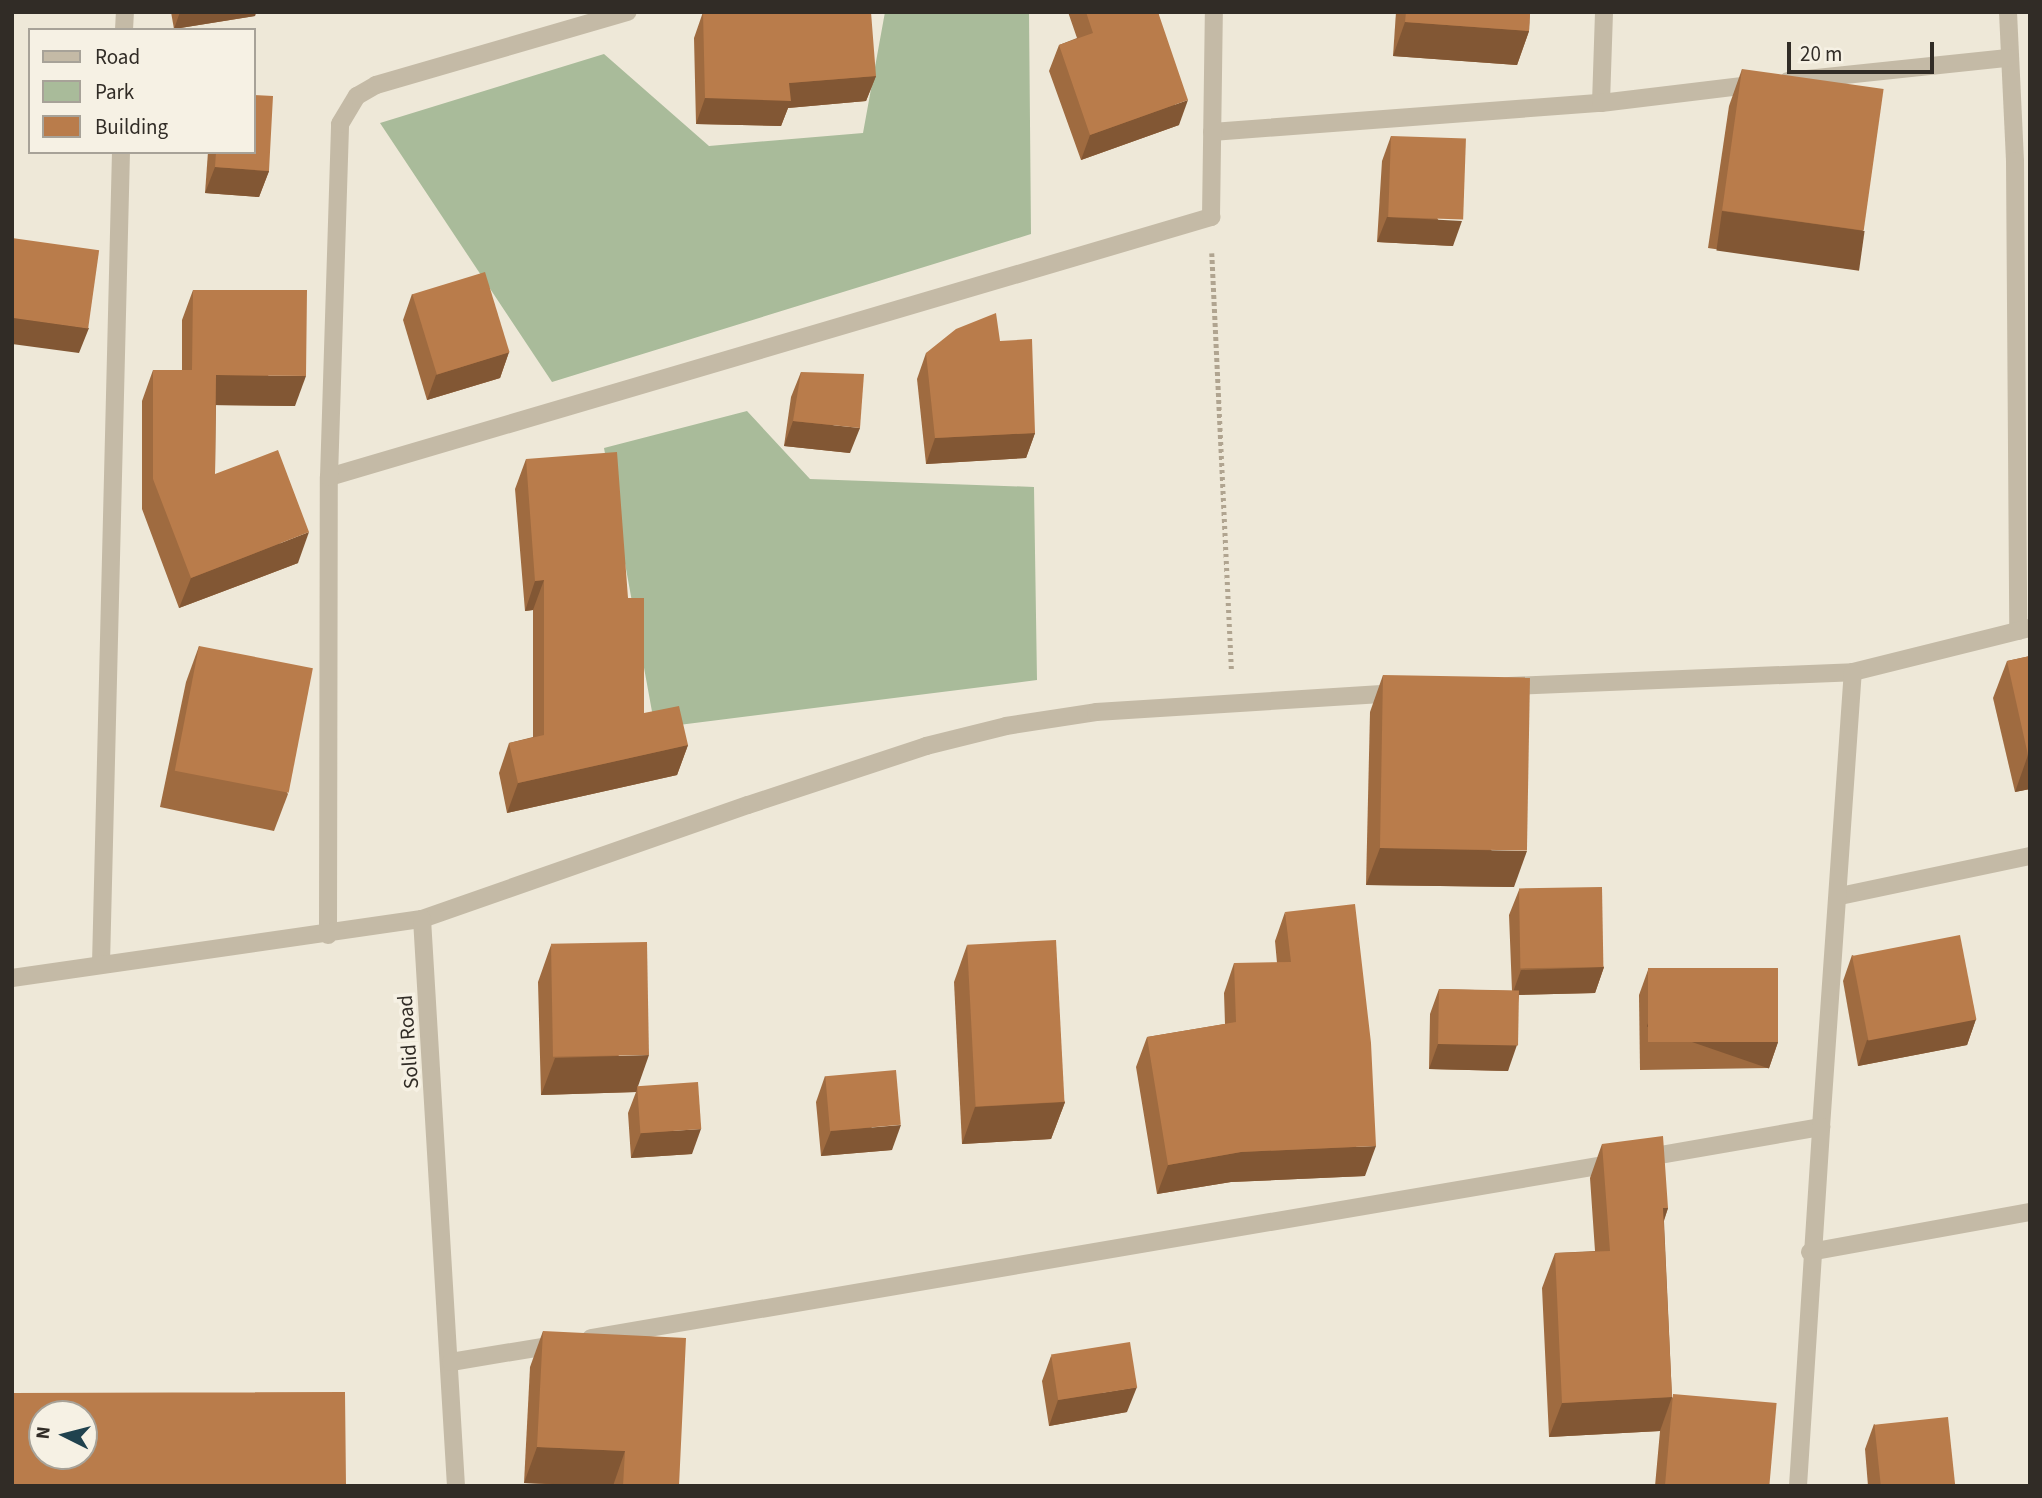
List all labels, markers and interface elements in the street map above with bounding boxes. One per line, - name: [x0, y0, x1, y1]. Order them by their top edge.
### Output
- legend: [28, 28, 256, 154]
- scale bar: [1790, 28, 1937, 72]
- text: 20 m: [1800, 39, 1842, 69]
- text: Road: [95, 42, 140, 72]
- text: Park: [95, 77, 134, 107]
- text: Building: [95, 112, 168, 142]
- street label: Solid Road: [392, 994, 424, 1090]
- north arrow: [28, 1400, 98, 1470]
- text: N: [30, 1425, 58, 1441]

